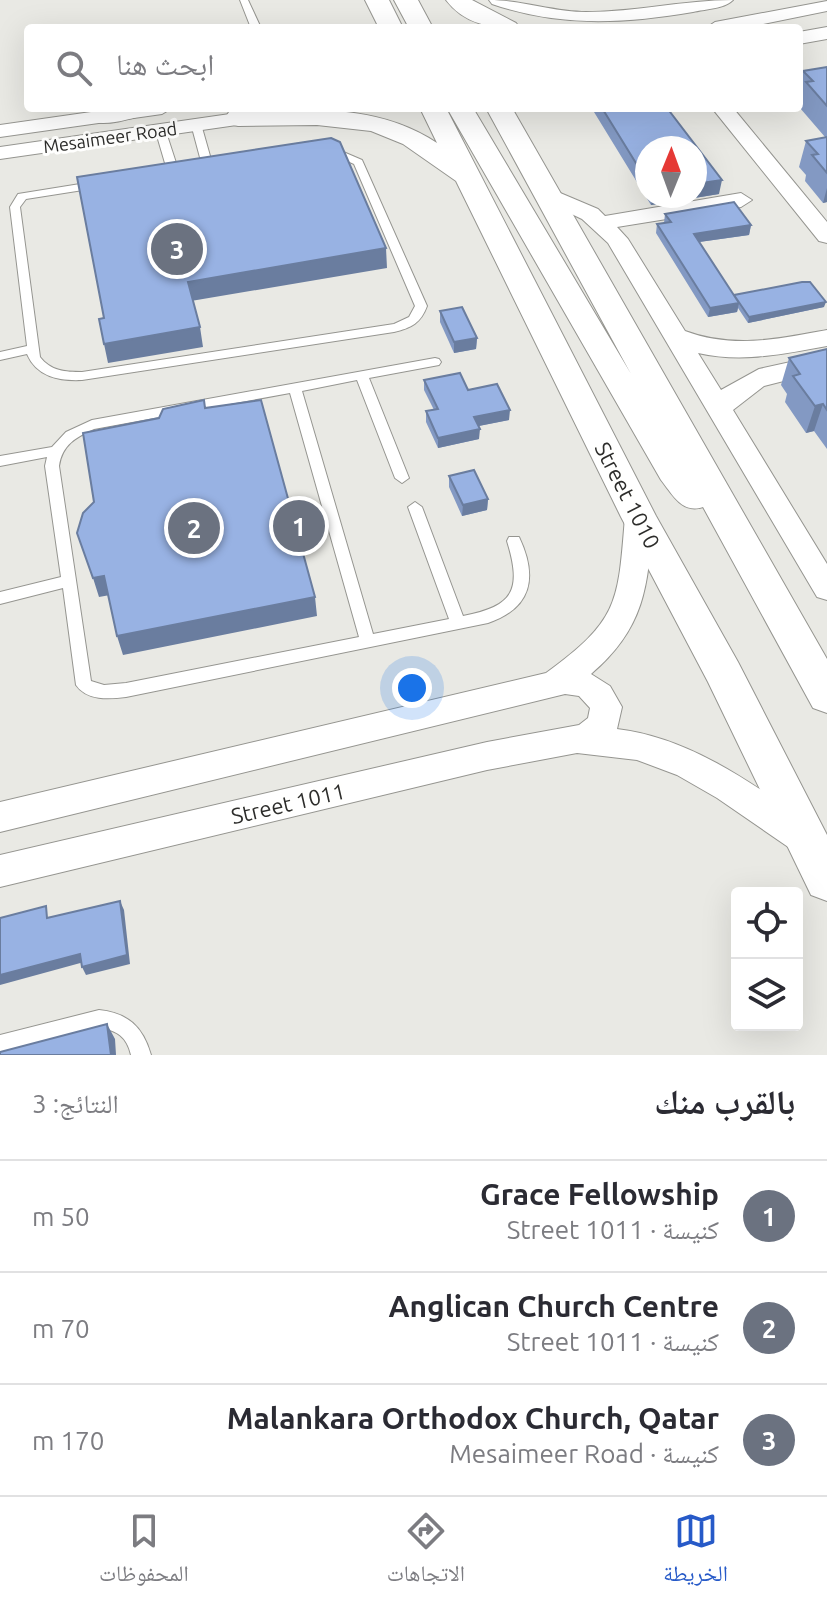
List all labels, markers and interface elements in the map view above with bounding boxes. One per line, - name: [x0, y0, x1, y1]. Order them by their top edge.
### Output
- search box: [24, 24, 803, 112]
- icon: search: [52, 46, 96, 90]
- text: ابحث هنا: [116, 47, 214, 81]
- street label: Mesaimeer Road: [42, 118, 178, 156]
- north arrow: [635, 136, 707, 208]
- pin: 3: [151, 219, 203, 279]
- street label: Street 1010: [591, 438, 665, 552]
- pin: 1: [273, 496, 325, 556]
- pin: 2: [168, 498, 220, 558]
- your location: [392, 668, 432, 708]
- street label: Street 1011: [229, 778, 347, 828]
- map controls: [731, 887, 803, 1031]
- button: locate: [731, 887, 803, 959]
- button: layers: [731, 959, 803, 1031]
- text: بالقرب منك: [654, 1082, 795, 1120]
- text: النتائج: 3: [32, 1089, 119, 1118]
- text: Grace Fellowship: [480, 1177, 719, 1211]
- text: 50 m: [32, 1202, 90, 1231]
- text: 1: [762, 1202, 776, 1231]
- text: كنيسة · Street 1011: [507, 1215, 719, 1244]
- text: Anglican Church Centre: [388, 1289, 719, 1323]
- text: 70 m: [32, 1314, 90, 1343]
- text: 2: [762, 1314, 776, 1343]
- text: كنيسة · Street 1011: [507, 1327, 719, 1356]
- text: Malankara Orthodox Church, Qatar: [227, 1401, 719, 1435]
- text: 170 m: [32, 1426, 104, 1455]
- text: 3: [762, 1426, 776, 1455]
- text: كنيسة · Mesaimeer Road: [449, 1439, 719, 1468]
- tab: المحفوظات: [99, 1509, 189, 1595]
- tab: الاتجاهات: [387, 1509, 465, 1595]
- tab: الخريطة: [663, 1509, 728, 1595]

